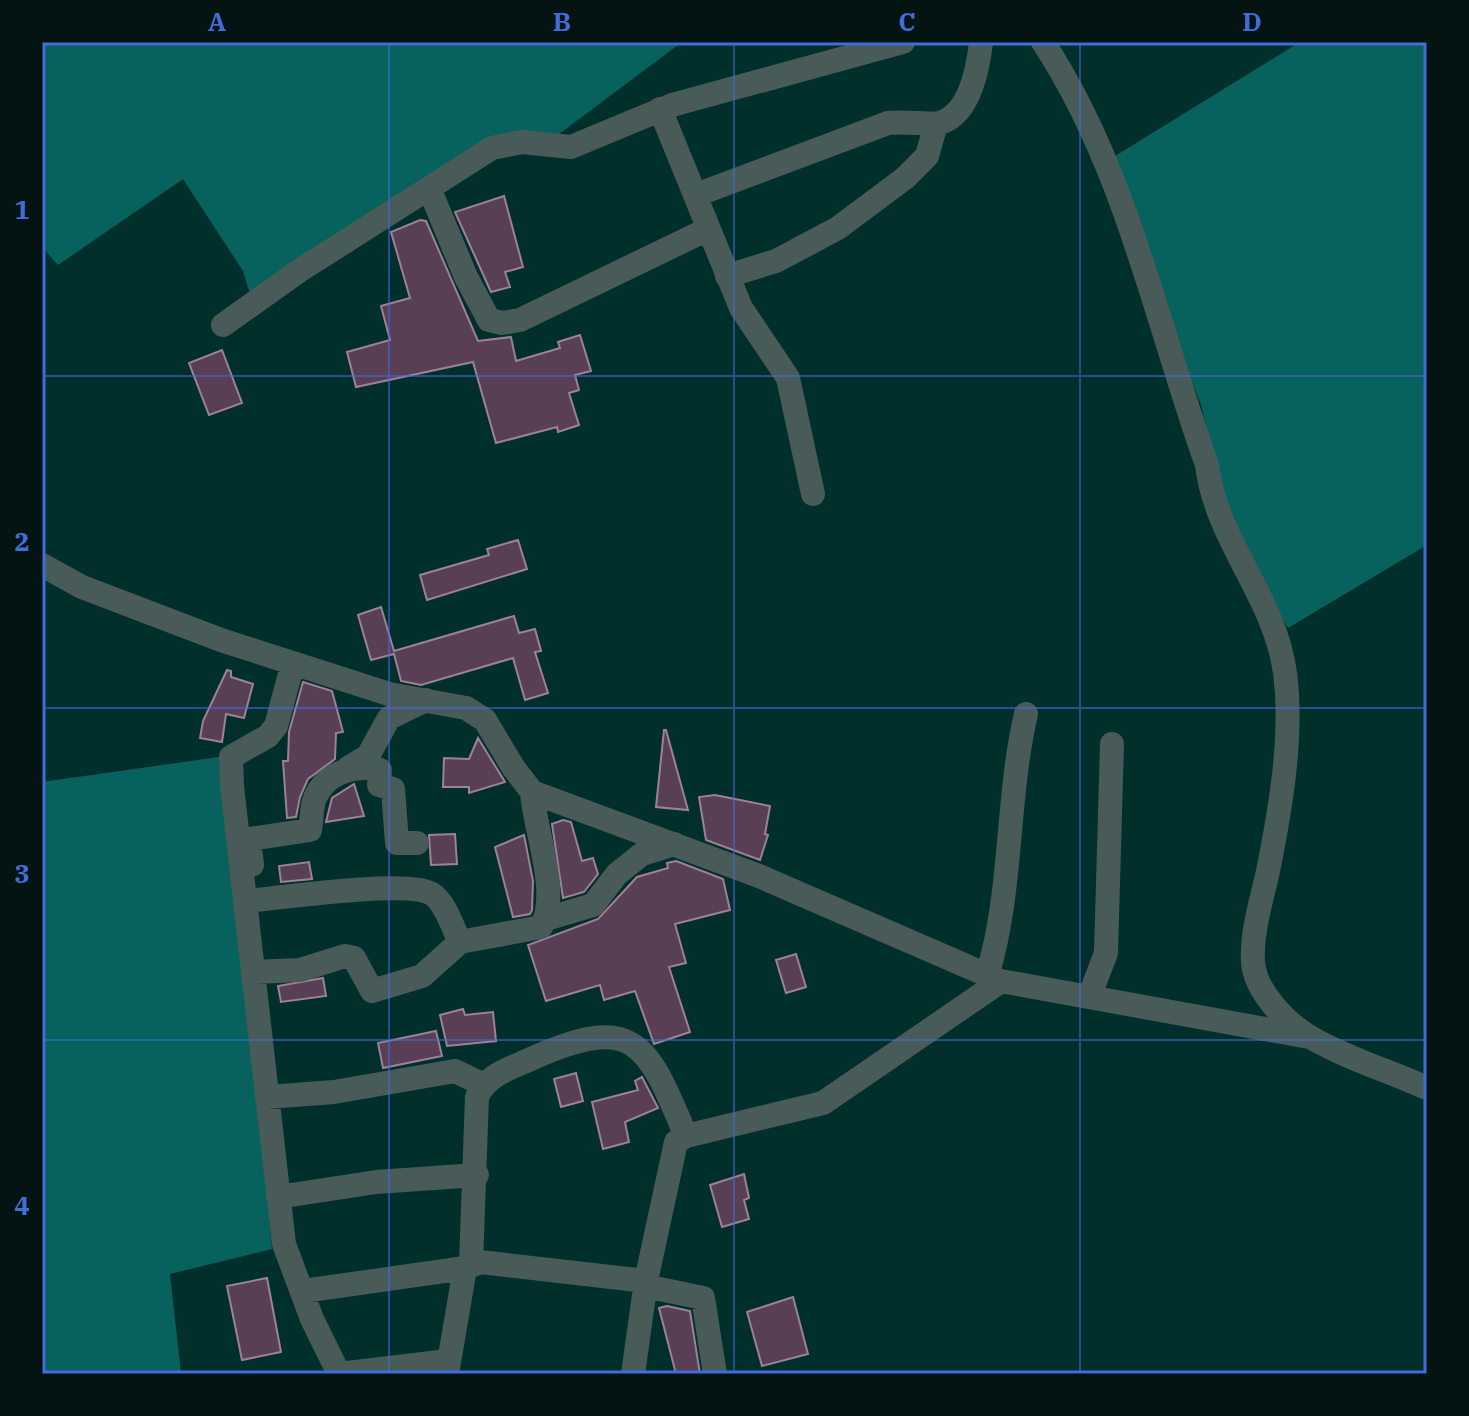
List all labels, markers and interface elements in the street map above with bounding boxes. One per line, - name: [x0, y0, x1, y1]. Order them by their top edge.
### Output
- text: A: [208, 4, 226, 38]
- text: B: [553, 4, 571, 38]
- text: C: [898, 4, 916, 38]
- text: D: [1242, 4, 1262, 38]
- text: 1: [14, 192, 30, 226]
- text: 2: [14, 524, 30, 558]
- text: 3: [14, 856, 30, 890]
- text: 4: [14, 1188, 30, 1222]

